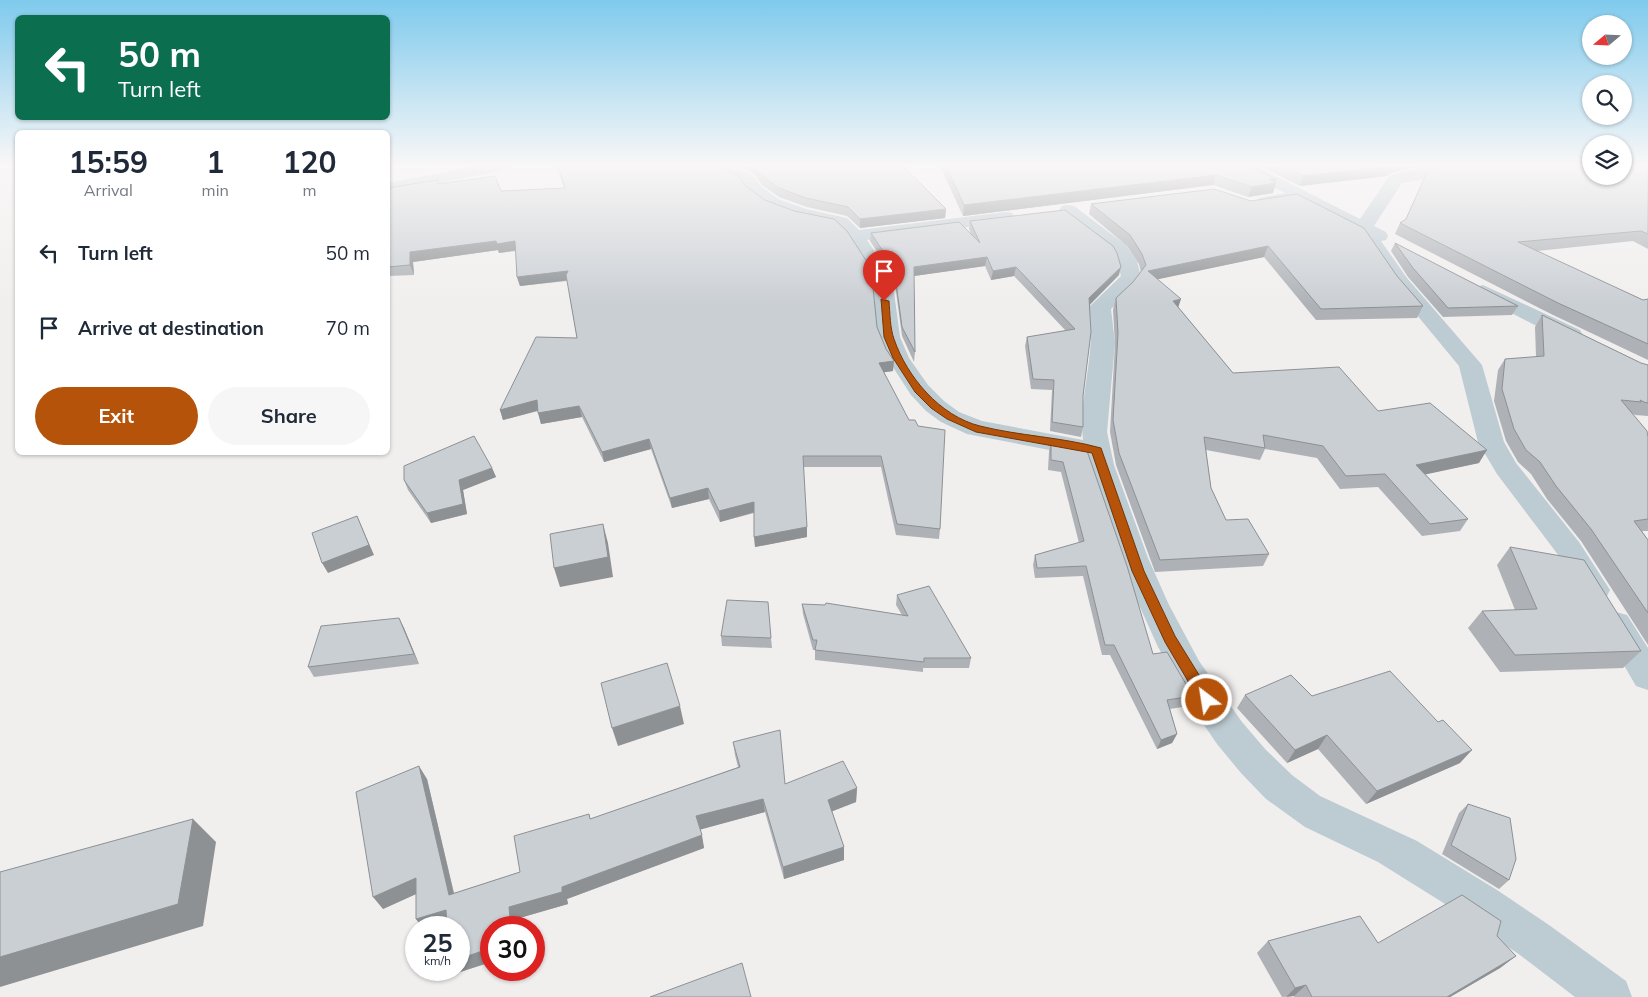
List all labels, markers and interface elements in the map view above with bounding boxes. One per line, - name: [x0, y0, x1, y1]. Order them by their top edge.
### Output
- north arrow: [1582, 15, 1632, 65]
- map controls: [1582, 15, 1632, 185]
- text: 50 m: [118, 32, 201, 76]
- icon: left: [35, 35, 100, 100]
- text: Turn left: [118, 75, 201, 103]
- button: search: [1582, 75, 1632, 125]
- button: layers: [1582, 135, 1632, 185]
- text: 15:59: [69, 143, 148, 181]
- text: 1: [206, 143, 224, 181]
- text: 120: [282, 143, 336, 181]
- text: Arrival: [84, 180, 133, 200]
- text: min: [202, 180, 229, 200]
- text: m: [302, 180, 316, 200]
- icon: left: [35, 239, 63, 267]
- text: Turn left: [78, 241, 153, 265]
- text: 50 m: [326, 241, 370, 265]
- pin: [863, 250, 905, 301]
- icon: arrive: [870, 257, 898, 285]
- icon: arrive: [35, 314, 63, 342]
- text: Arrive at destination: [78, 316, 264, 340]
- text: 70 m: [326, 316, 370, 340]
- button: Exit: [35, 387, 198, 445]
- button: Share: [208, 387, 370, 445]
- position arrow: [1180, 673, 1232, 725]
- speed limit sign: 30: [480, 916, 545, 981]
- text: 25: [422, 927, 453, 958]
- text: km/h: [424, 953, 451, 968]

